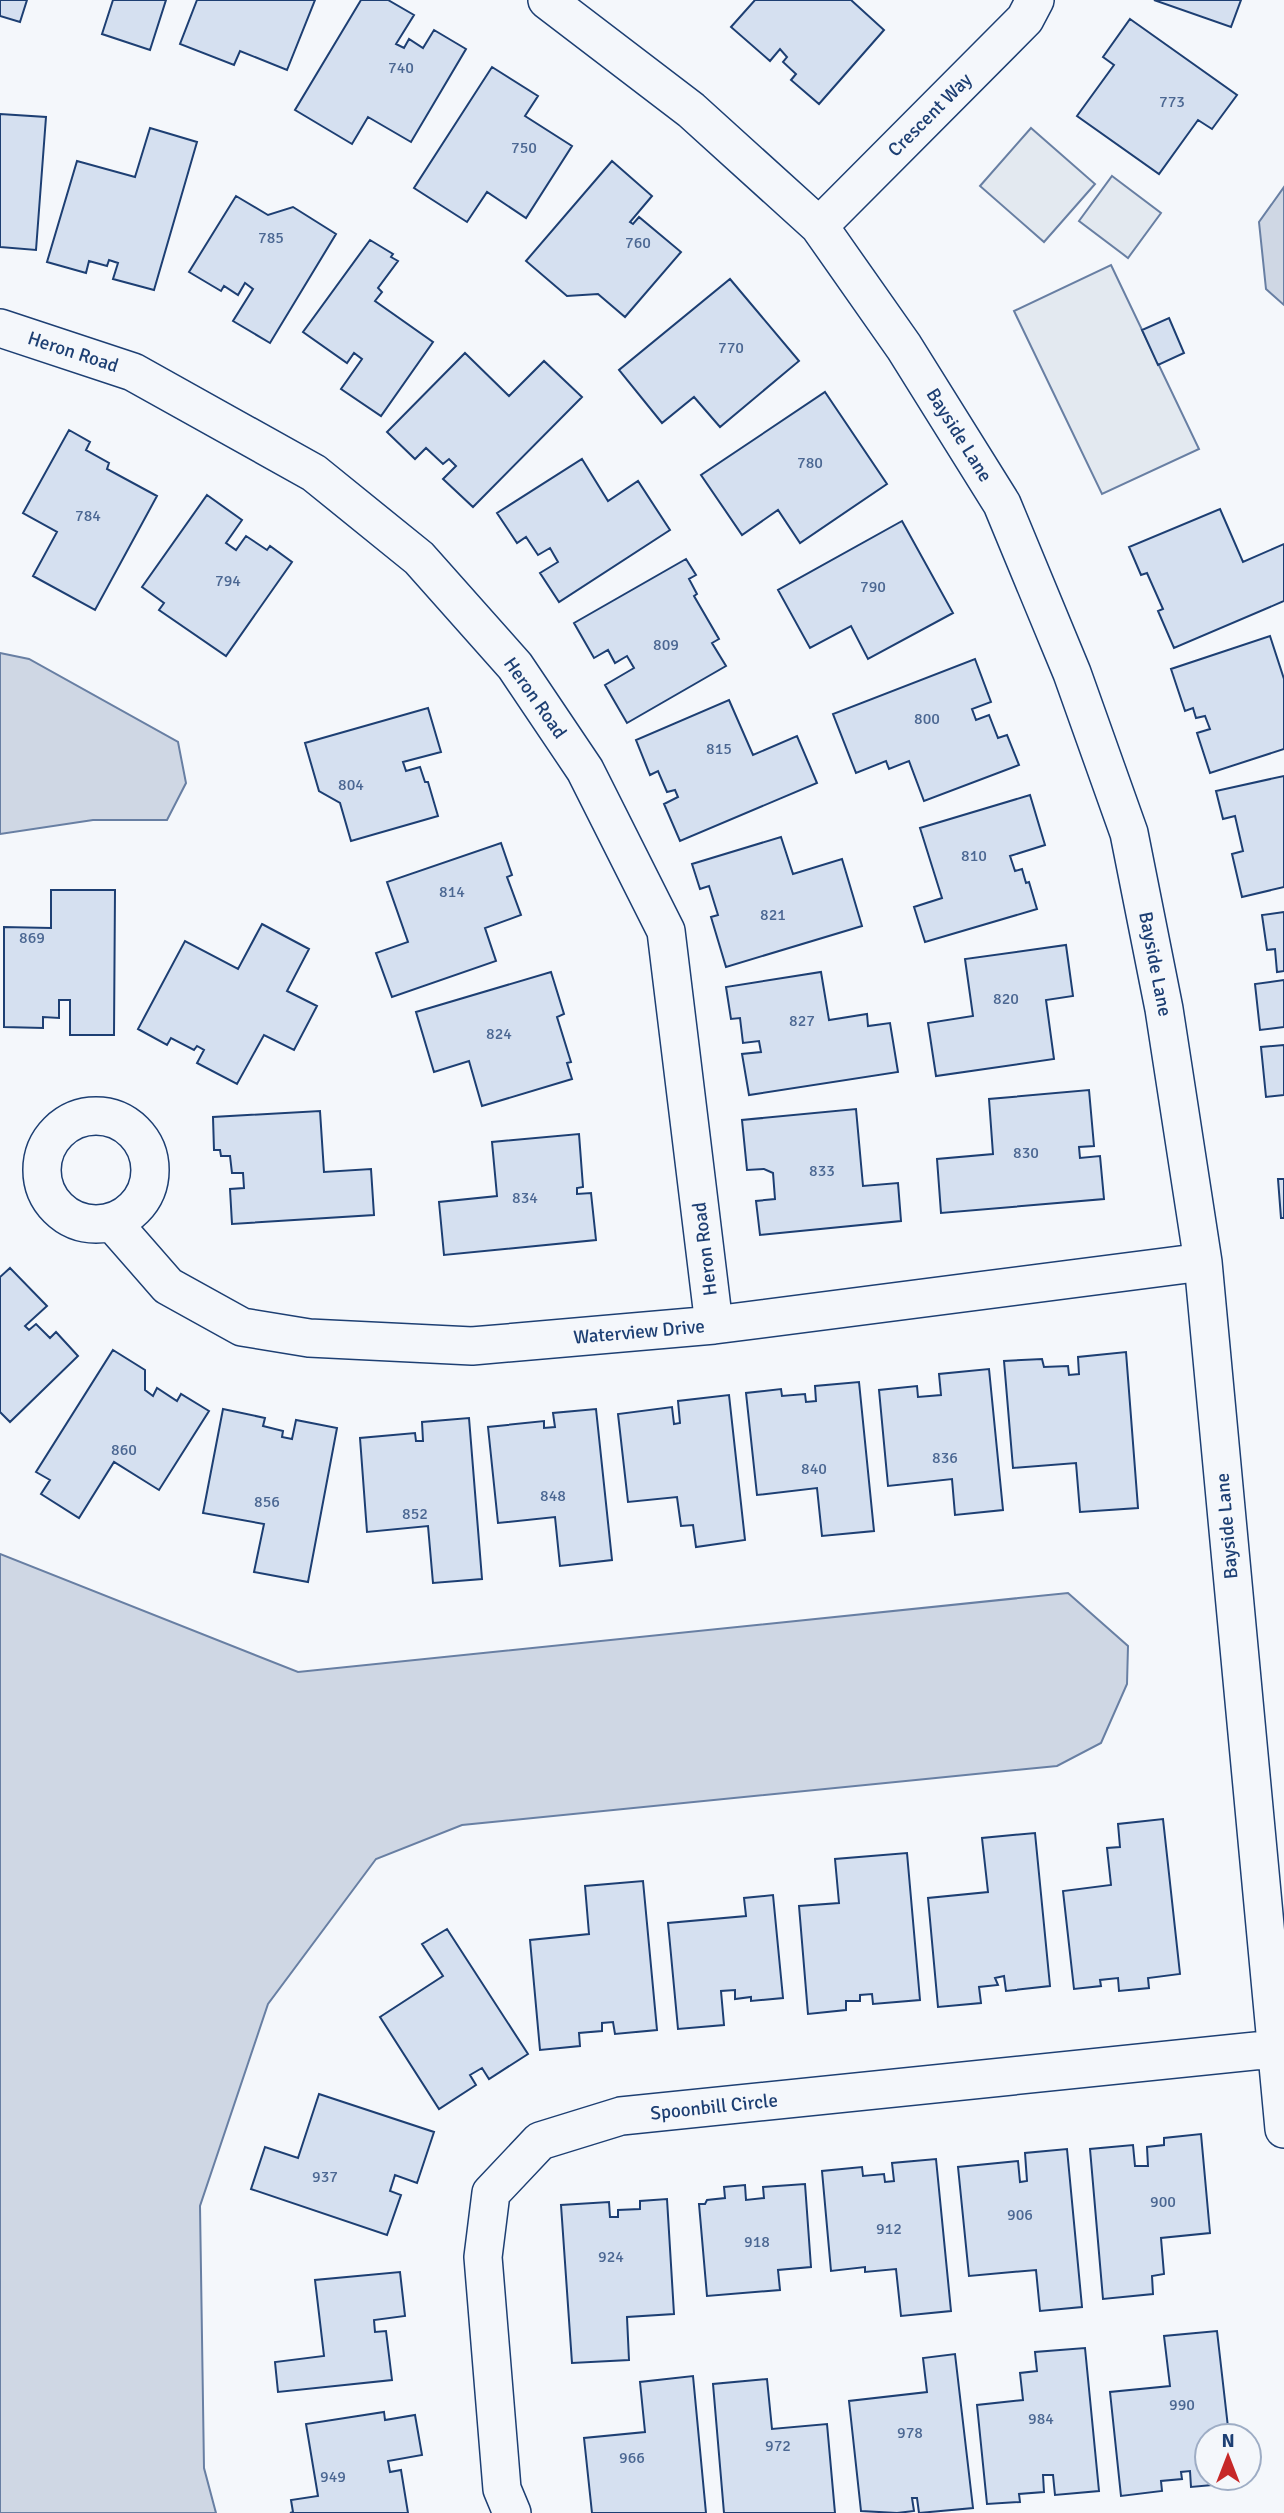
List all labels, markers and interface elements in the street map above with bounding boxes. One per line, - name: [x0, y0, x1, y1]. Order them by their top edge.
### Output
- house number: 740: [388, 58, 414, 78]
- street label: Crescent Way: [883, 68, 977, 162]
- house number: 773: [1159, 92, 1185, 112]
- house number: 750: [511, 138, 537, 158]
- house number: 785: [258, 228, 284, 248]
- house number: 760: [625, 233, 651, 253]
- street label: Heron Road: [25, 326, 121, 378]
- house number: 770: [718, 338, 744, 358]
- street label: Bayside Lane: [921, 384, 997, 486]
- house number: 780: [797, 453, 823, 473]
- house number: 784: [75, 506, 101, 526]
- house number: 794: [215, 571, 241, 591]
- house number: 790: [860, 577, 886, 597]
- house number: 809: [653, 635, 679, 655]
- street label: Heron Road: [498, 653, 572, 743]
- house number: 800: [914, 709, 940, 729]
- house number: 815: [706, 739, 732, 759]
- house number: 804: [338, 775, 364, 795]
- house number: 810: [961, 846, 987, 866]
- house number: 814: [439, 882, 465, 902]
- house number: 821: [760, 905, 786, 925]
- street label: Bayside Lane: [1133, 910, 1177, 1018]
- house number: 869: [19, 928, 45, 948]
- house number: 820: [993, 989, 1019, 1009]
- house number: 827: [789, 1011, 815, 1031]
- house number: 824: [486, 1024, 512, 1044]
- house number: 830: [1013, 1143, 1039, 1163]
- house number: 833: [809, 1161, 835, 1181]
- house number: 834: [512, 1188, 538, 1208]
- street label: Heron Road: [687, 1201, 723, 1297]
- street label: Waterview Drive: [572, 1314, 706, 1350]
- house number: 860: [111, 1440, 137, 1460]
- house number: 836: [932, 1448, 958, 1468]
- house number: 840: [801, 1459, 827, 1479]
- street label: Bayside Lane: [1210, 1472, 1244, 1580]
- house number: 848: [540, 1486, 566, 1506]
- house number: 856: [254, 1492, 280, 1512]
- house number: 852: [402, 1504, 428, 1524]
- street label: Spoonbill Circle: [649, 2088, 779, 2126]
- house number: 937: [312, 2167, 338, 2187]
- house number: 900: [1150, 2192, 1176, 2212]
- house number: 906: [1007, 2205, 1033, 2225]
- house number: 912: [876, 2219, 902, 2239]
- house number: 918: [744, 2232, 770, 2252]
- house number: 924: [598, 2247, 624, 2267]
- house number: 990: [1169, 2395, 1195, 2415]
- house number: 984: [1028, 2409, 1054, 2429]
- north arrow: [1193, 2422, 1263, 2492]
- house number: 978: [897, 2423, 923, 2443]
- text: N: [1221, 2429, 1235, 2453]
- house number: 972: [765, 2436, 791, 2456]
- house number: 966: [619, 2448, 645, 2468]
- house number: 949: [320, 2467, 346, 2487]

